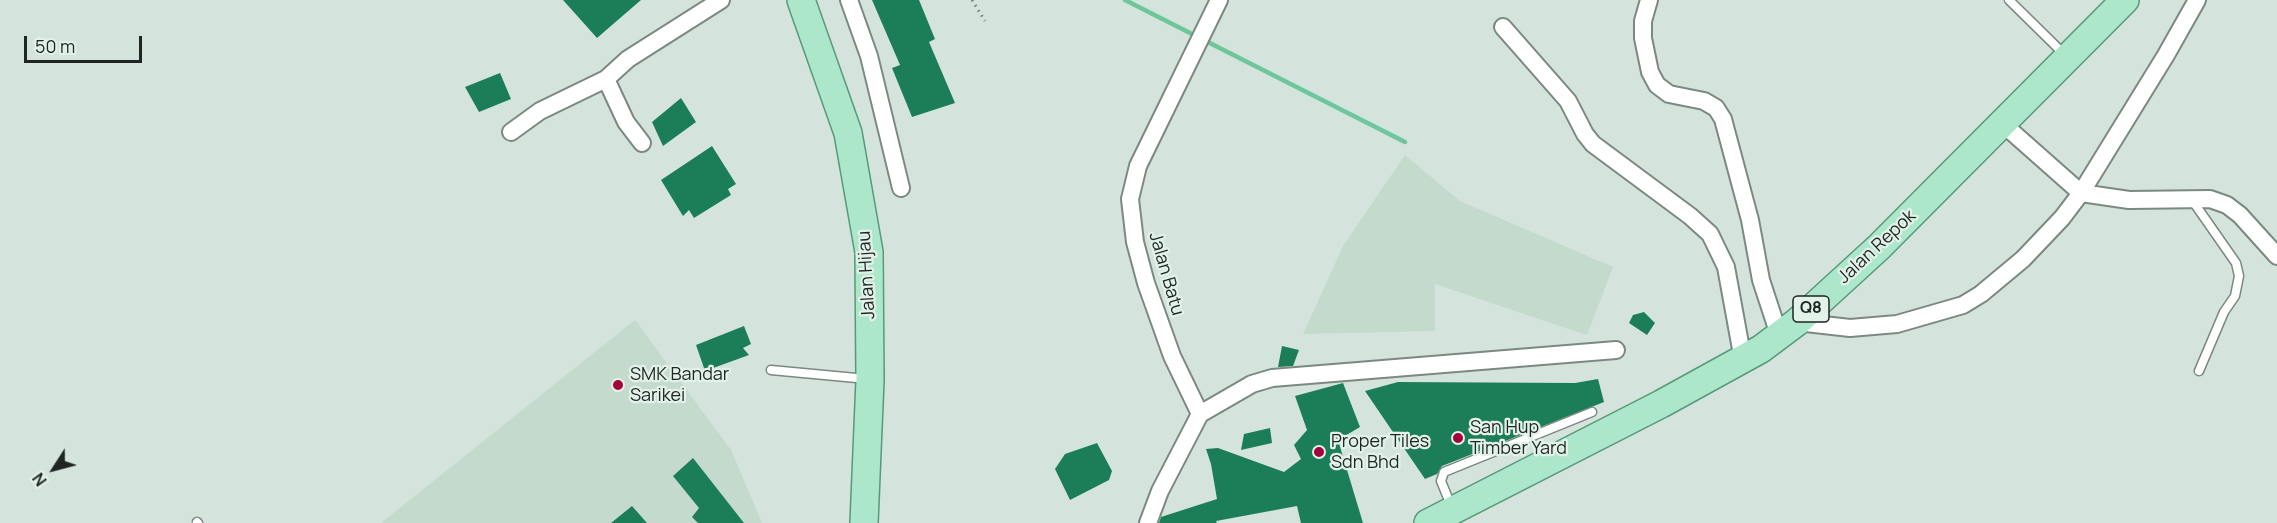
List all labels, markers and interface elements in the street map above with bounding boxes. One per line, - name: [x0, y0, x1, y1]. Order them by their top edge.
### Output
- scale bar: [27, 24, 146, 62]
- text: 50 m: [35, 34, 75, 58]
- street label: Jalan Repok: [1834, 205, 1920, 289]
- street label: Jalan Hijau: [854, 230, 880, 320]
- street label: Jalan Batu: [1144, 230, 1188, 318]
- road number: Q8: [1793, 296, 1829, 322]
- place label: SMK Bandar Sarikei: [630, 364, 729, 406]
- marker: SMK Bandar Sarikei: [611, 378, 625, 392]
- place label: San Hup Timber Yard: [1470, 417, 1567, 460]
- place label: Proper Tiles Sdn Bhd: [1331, 431, 1429, 474]
- marker: San Hup Timber Yard: [1451, 431, 1465, 445]
- north arrow: [24, 439, 84, 499]
- marker: Proper Tiles Sdn Bhd: [1312, 445, 1326, 459]
- text: N: [27, 468, 52, 491]

